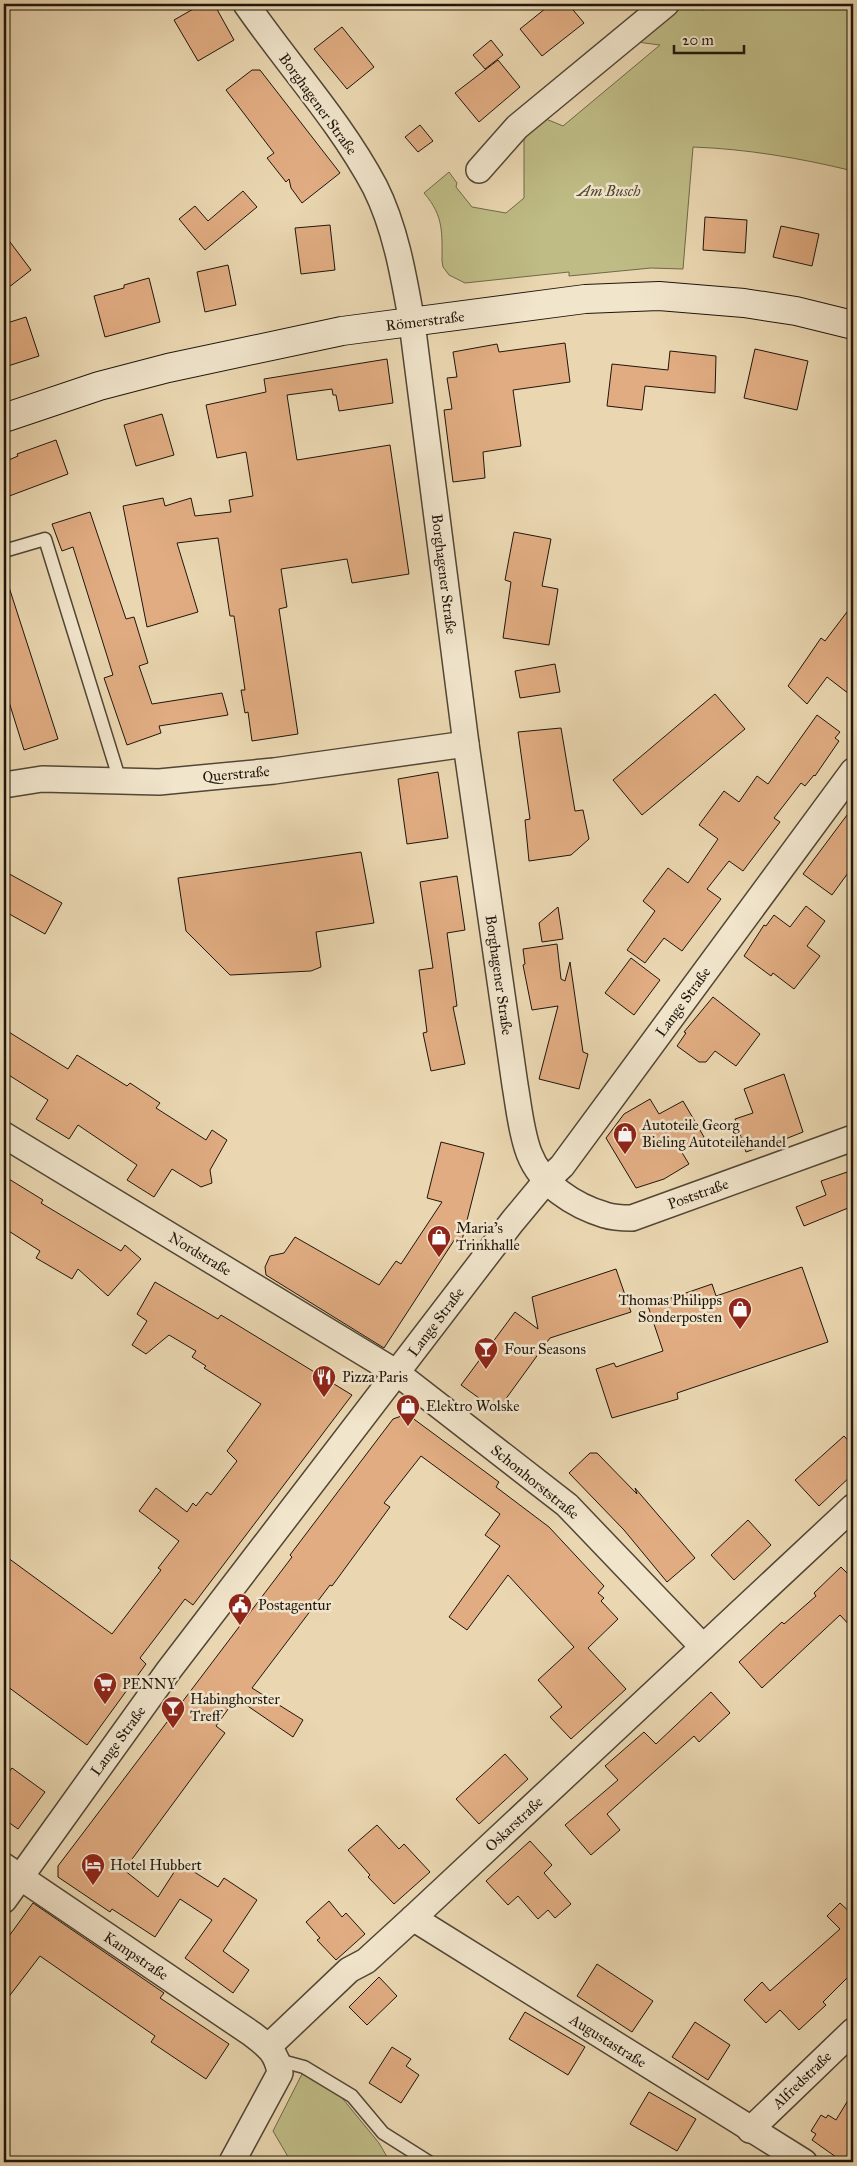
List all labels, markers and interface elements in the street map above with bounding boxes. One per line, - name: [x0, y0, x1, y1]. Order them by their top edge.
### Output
- scale bar: [674, 22, 744, 54]
- text: 20 m: [682, 31, 714, 49]
- street label: Borghagener Straße: [275, 50, 361, 158]
- park label: Am Busch: [575, 182, 641, 200]
- street label: Römerstraße: [385, 307, 465, 335]
- street label: Borghagener Straße: [428, 513, 460, 635]
- street label: Querstraße: [202, 762, 270, 786]
- street label: Borghagener Straße: [482, 914, 516, 1036]
- street label: Lange Straße: [652, 964, 714, 1040]
- place label: Autoteile Georg Bieling Autoteilehandel: [641, 1116, 787, 1151]
- shop icon: Autoteile Georg Bieling Autoteilehandel: [612, 1121, 638, 1155]
- street label: Poststraße: [665, 1175, 731, 1213]
- place label: Maria’s Trinkhalle: [456, 1219, 520, 1254]
- shop icon: Maria’s Trinkhalle: [426, 1224, 452, 1258]
- street label: Nordstraße: [165, 1228, 235, 1280]
- street label: Lange Straße: [404, 1284, 468, 1360]
- place label: Thomas Philipps Sonderposten: [618, 1291, 722, 1326]
- shop icon: Thomas Philipps Sonderposten: [727, 1296, 753, 1330]
- bar icon: Four Seasons: [473, 1336, 499, 1370]
- place label: Four Seasons: [504, 1340, 586, 1358]
- restaurant icon: Pizza Paris: [311, 1364, 337, 1398]
- place label: Pizza Paris: [342, 1368, 408, 1386]
- shop icon: Elektro Wolske: [395, 1393, 421, 1427]
- place label: Elektro Wolske: [426, 1397, 519, 1415]
- street label: Schonhorststraße: [487, 1441, 583, 1523]
- public building icon: Postagentur: [227, 1592, 253, 1626]
- place label: Postagentur: [258, 1596, 332, 1614]
- supermarket icon: PENNY: [92, 1671, 118, 1705]
- place label: PENNY: [122, 1675, 177, 1693]
- place label: Habinghorster Treff: [190, 1690, 280, 1725]
- bar icon: Habinghorster Treff: [160, 1695, 186, 1729]
- street label: Lange Straße: [87, 1703, 149, 1779]
- street label: Oskarstraße: [481, 1793, 547, 1855]
- hotel icon: Hotel Hubbert: [80, 1852, 106, 1886]
- place label: Hotel Hubbert: [110, 1856, 203, 1874]
- street label: Kampstraße: [100, 1928, 172, 1984]
- street label: Augustastraße: [566, 2010, 650, 2072]
- street label: Alfredstraße: [768, 2047, 835, 2113]

